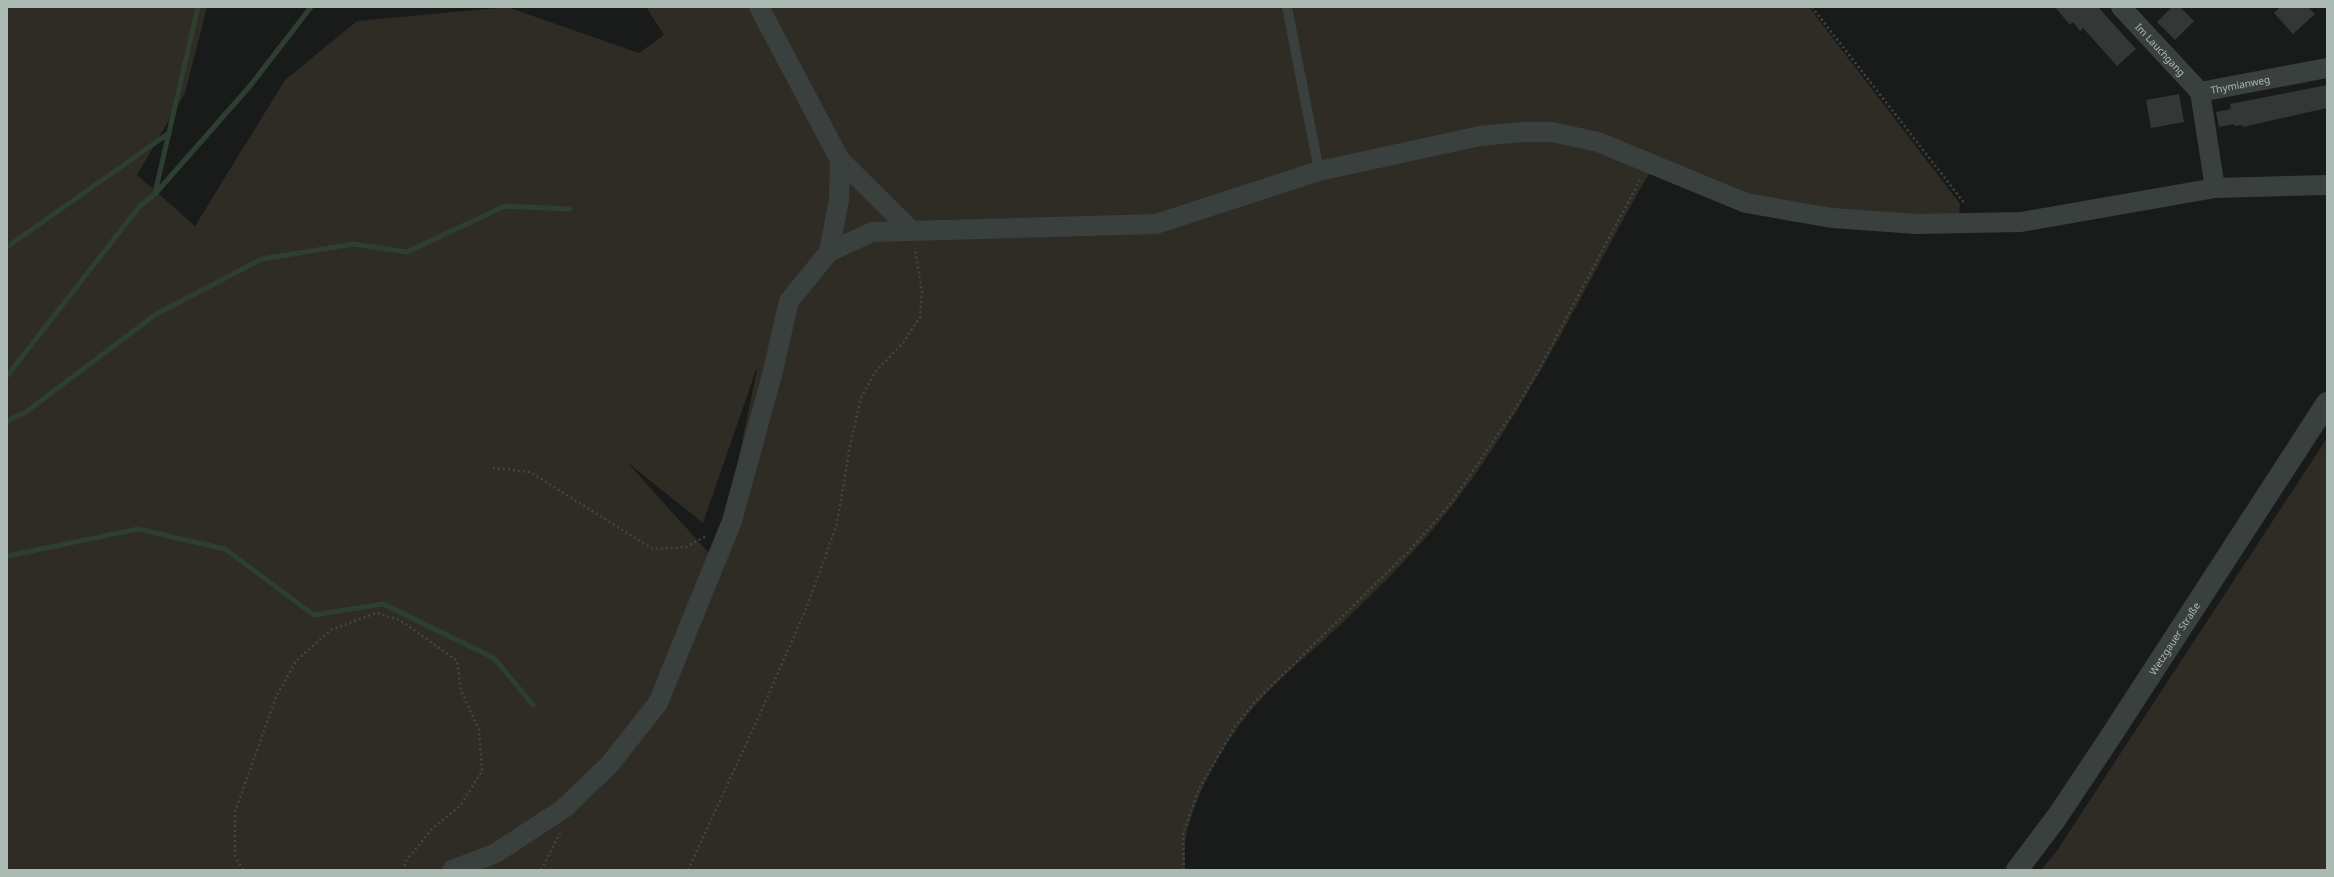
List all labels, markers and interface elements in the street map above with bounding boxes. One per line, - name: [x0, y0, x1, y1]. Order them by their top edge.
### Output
- street label: Im Lauchgang: [2132, 20, 2189, 79]
- street label: Thymianweg: [2209, 72, 2271, 97]
- street label: Wetzgauer Straße: [2145, 599, 2203, 678]

